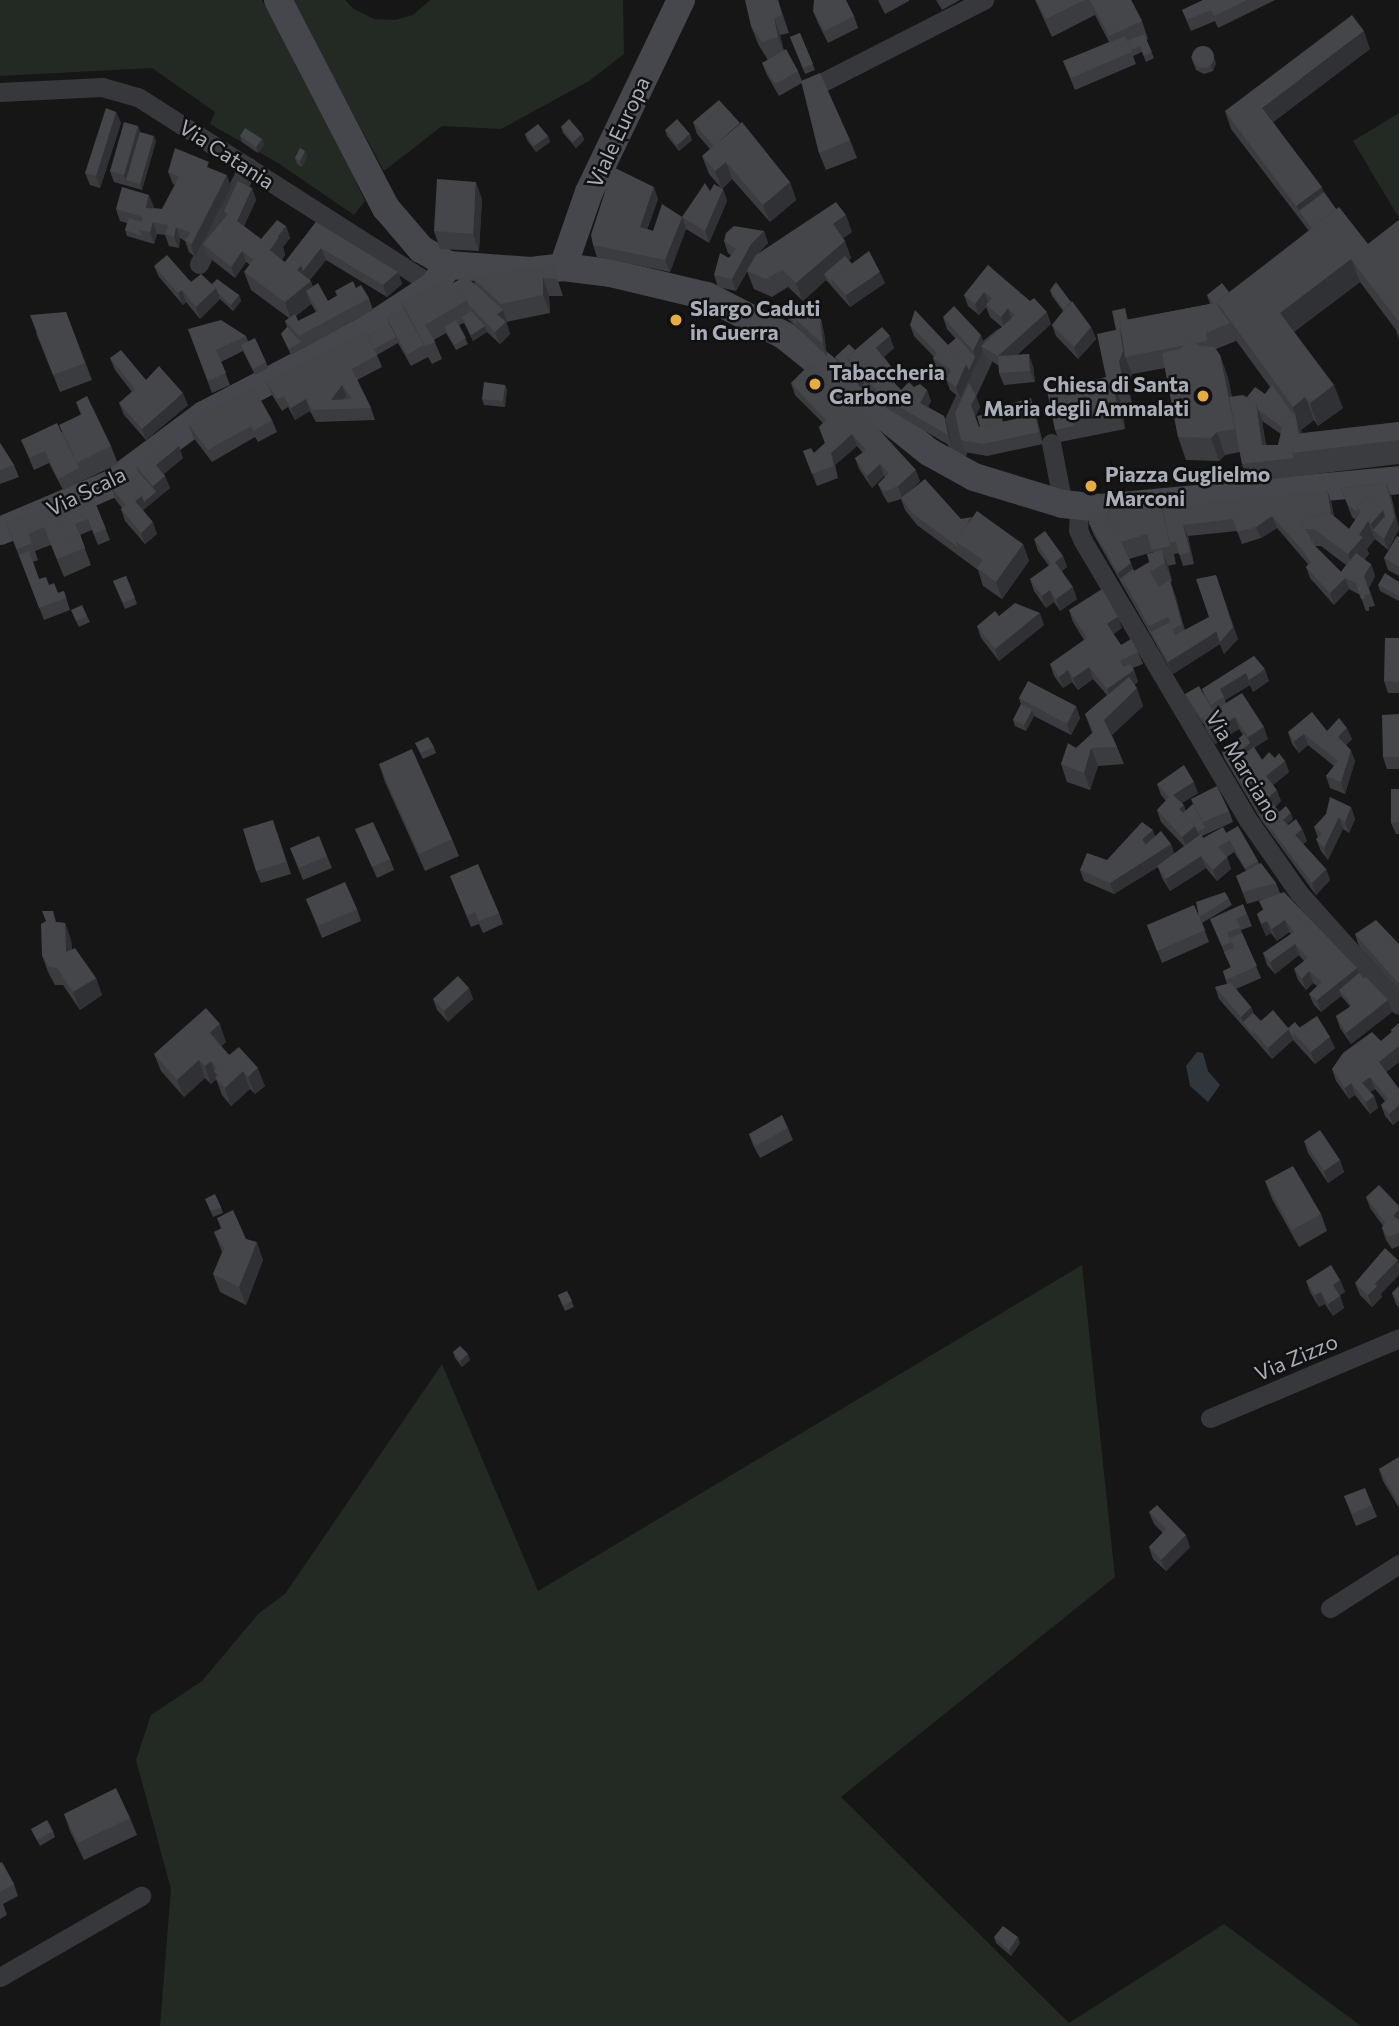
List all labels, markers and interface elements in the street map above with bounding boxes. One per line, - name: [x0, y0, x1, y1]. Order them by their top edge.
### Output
- street label: Viale Europa: [581, 73, 655, 191]
- street label: Via Catania: [175, 114, 279, 194]
- place label: Slargo Caduti in Guerra: [690, 295, 820, 345]
- marker: Slargo Caduti in Guerra: [668, 312, 684, 328]
- place label: Tabaccheria Carbone: [829, 359, 945, 409]
- place label: Chiesa di Santa Maria degli Ammalati: [984, 371, 1189, 421]
- marker: Tabaccheria Carbone: [807, 376, 823, 392]
- marker: Chiesa di Santa Maria degli Ammalati: [1195, 388, 1211, 404]
- street label: Via Scala: [42, 461, 130, 521]
- place label: Piazza Guglielmo Marconi: [1105, 461, 1270, 511]
- marker: Piazza Guglielmo Marconi: [1083, 478, 1099, 494]
- street label: Via Marciano: [1201, 706, 1287, 826]
- street label: Via Zizzo: [1251, 1328, 1341, 1386]

